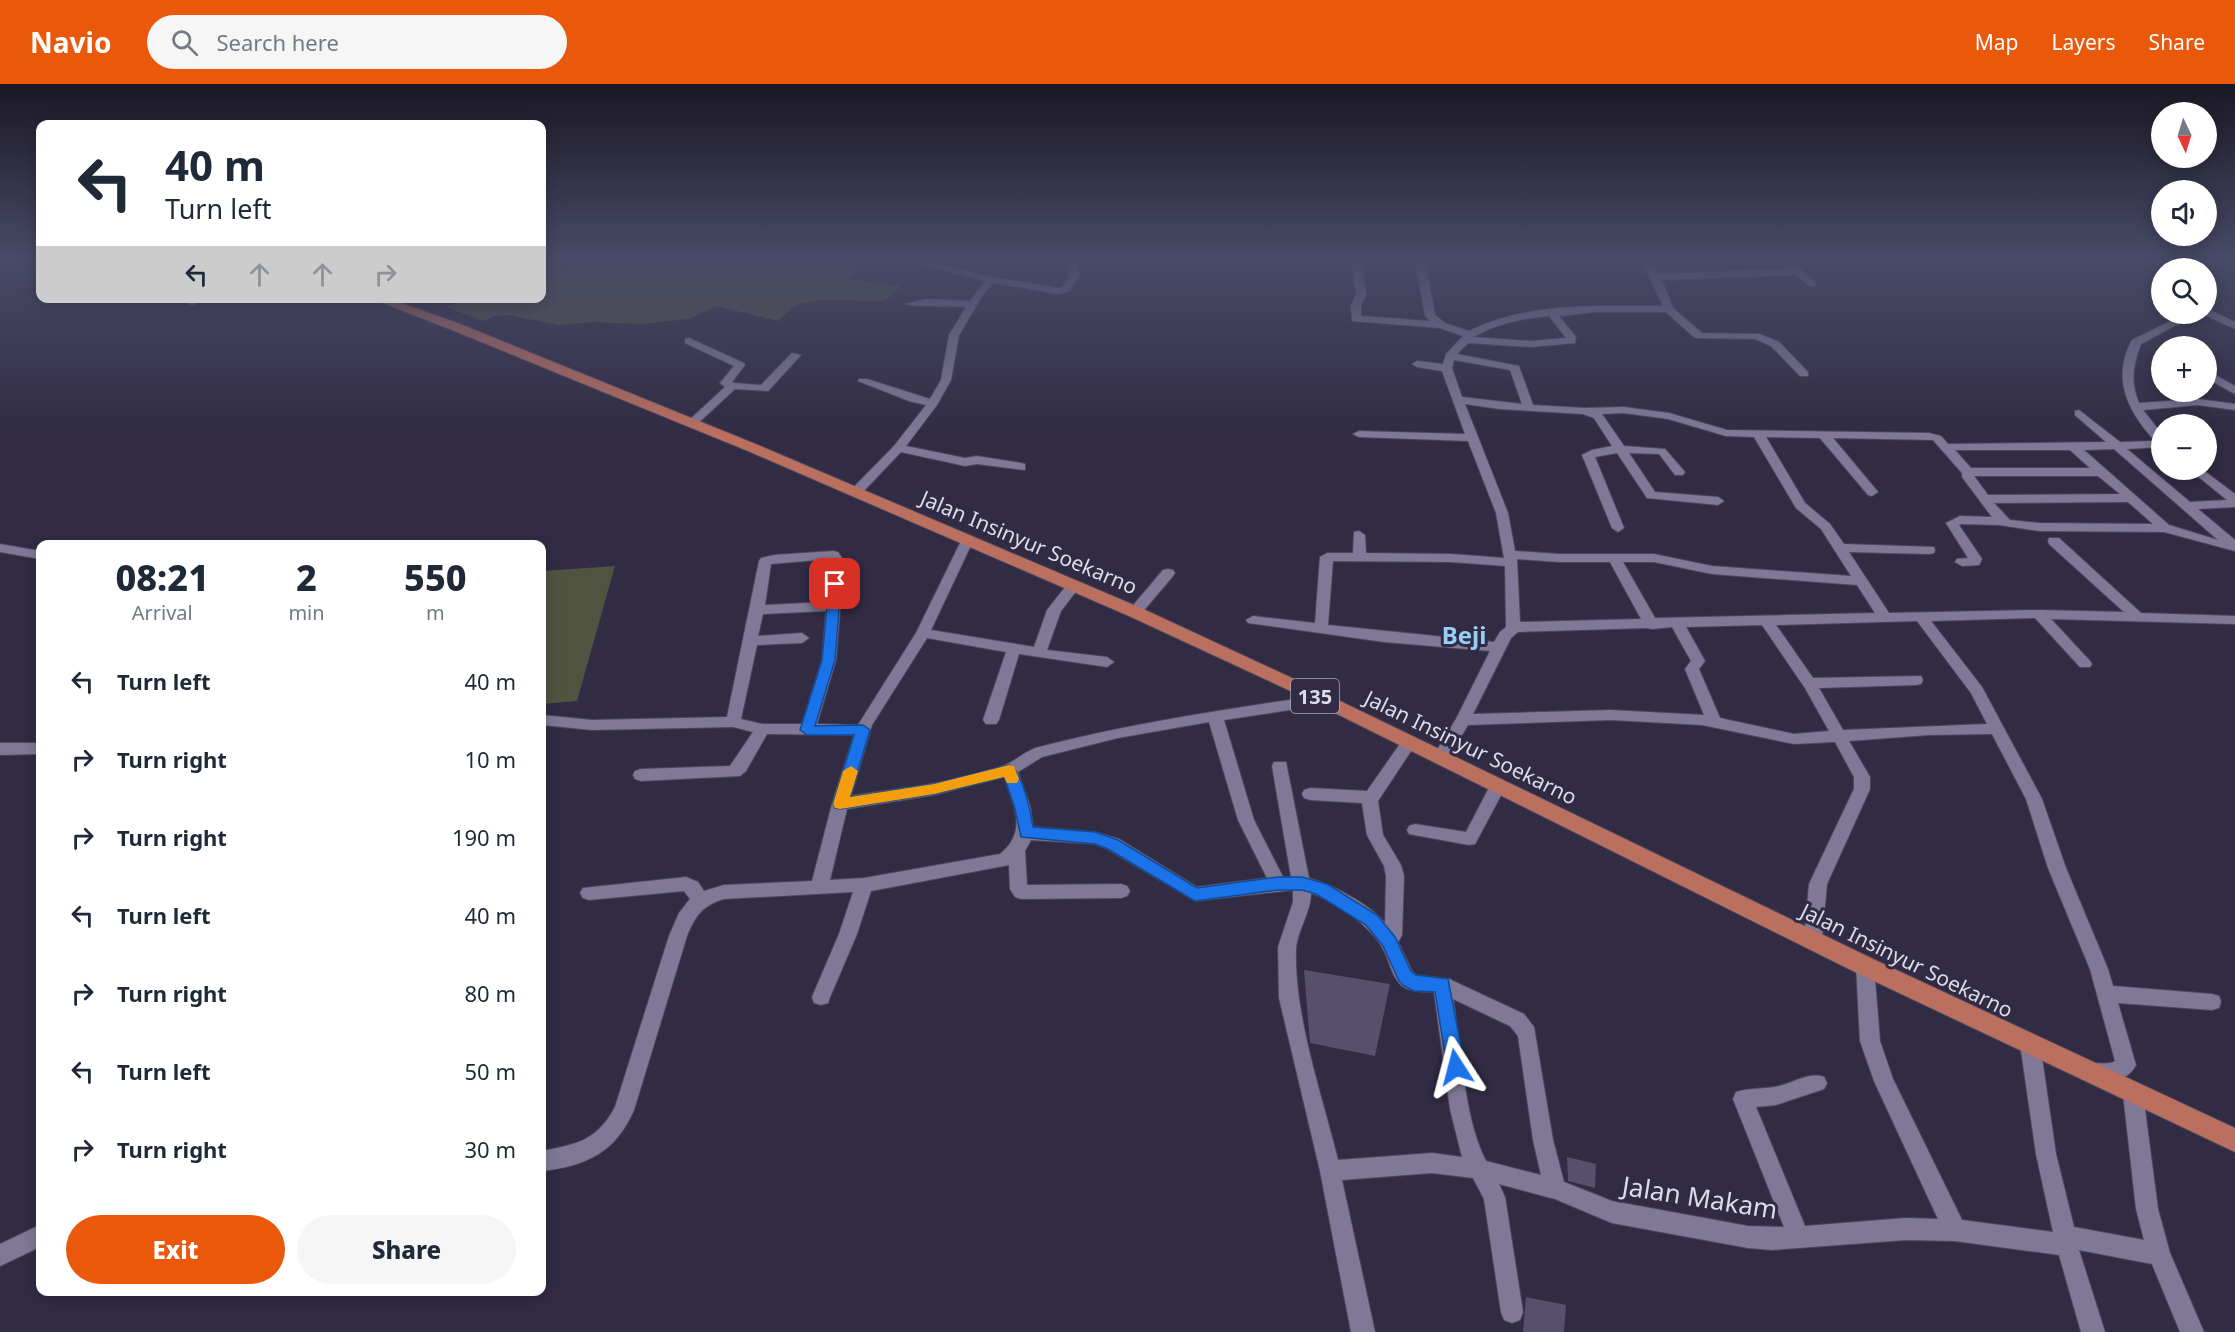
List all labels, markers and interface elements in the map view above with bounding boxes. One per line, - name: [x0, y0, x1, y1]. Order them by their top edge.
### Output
- search box: [147, 15, 567, 69]
- text: Navio: [30, 23, 111, 61]
- icon: search: [168, 26, 201, 59]
- text: Search here: [216, 27, 339, 57]
- text: Map: [1975, 28, 2019, 56]
- text: Layers: [2052, 28, 2116, 56]
- text: Share: [2149, 28, 2205, 56]
- north arrow: [2151, 102, 2217, 168]
- map controls: [2151, 102, 2217, 480]
- text: 40 m: [165, 136, 265, 193]
- icon: left: [66, 144, 144, 222]
- button: sound: [2151, 180, 2217, 246]
- text: Turn left: [165, 190, 271, 227]
- icon: left: [180, 258, 213, 291]
- icon: ahead: [243, 258, 276, 291]
- icon: ahead: [306, 258, 339, 291]
- icon: right: [369, 258, 402, 291]
- button: search: [2151, 258, 2217, 324]
- button: +: [2151, 336, 2217, 402]
- button: −: [2151, 414, 2217, 480]
- street label: Jalan Insinyur Soekarno: [914, 483, 1142, 600]
- text: 08:21: [115, 553, 209, 602]
- text: 2: [296, 553, 317, 602]
- text: 550: [404, 553, 467, 602]
- pin: [809, 558, 860, 609]
- icon: arrive: [818, 567, 851, 600]
- text: Arrival: [132, 599, 193, 626]
- text: min: [288, 599, 325, 626]
- text: m: [426, 599, 445, 626]
- district label: Beji: [1442, 618, 1486, 651]
- icon: left: [66, 665, 99, 698]
- text: Turn left: [117, 666, 211, 696]
- text: 40 m: [465, 666, 516, 696]
- road number: 135: [1291, 679, 1339, 713]
- street label: Jalan Insinyur Soekarno: [1358, 682, 1582, 811]
- icon: right: [66, 743, 99, 776]
- text: Turn right: [117, 744, 227, 774]
- text: 10 m: [465, 744, 516, 774]
- icon: right: [66, 821, 99, 854]
- text: Turn right: [117, 822, 227, 852]
- text: 190 m: [452, 822, 516, 852]
- street label: Jalan Insinyur Soekarno: [1794, 895, 2018, 1024]
- icon: left: [66, 899, 99, 932]
- text: Turn left: [117, 900, 211, 930]
- text: 40 m: [465, 900, 516, 930]
- icon: right: [66, 977, 99, 1010]
- text: Turn right: [117, 978, 227, 1008]
- text: 80 m: [465, 978, 516, 1008]
- position arrow: [1424, 1035, 1488, 1099]
- icon: left: [66, 1055, 99, 1088]
- text: Turn left: [117, 1056, 211, 1086]
- text: 50 m: [465, 1056, 516, 1086]
- icon: right: [66, 1133, 99, 1166]
- text: Turn right: [117, 1134, 227, 1164]
- text: 30 m: [465, 1134, 516, 1164]
- street label: Jalan Makam: [1617, 1166, 1780, 1227]
- button: Exit: [66, 1215, 285, 1284]
- button: Share: [297, 1215, 516, 1284]

